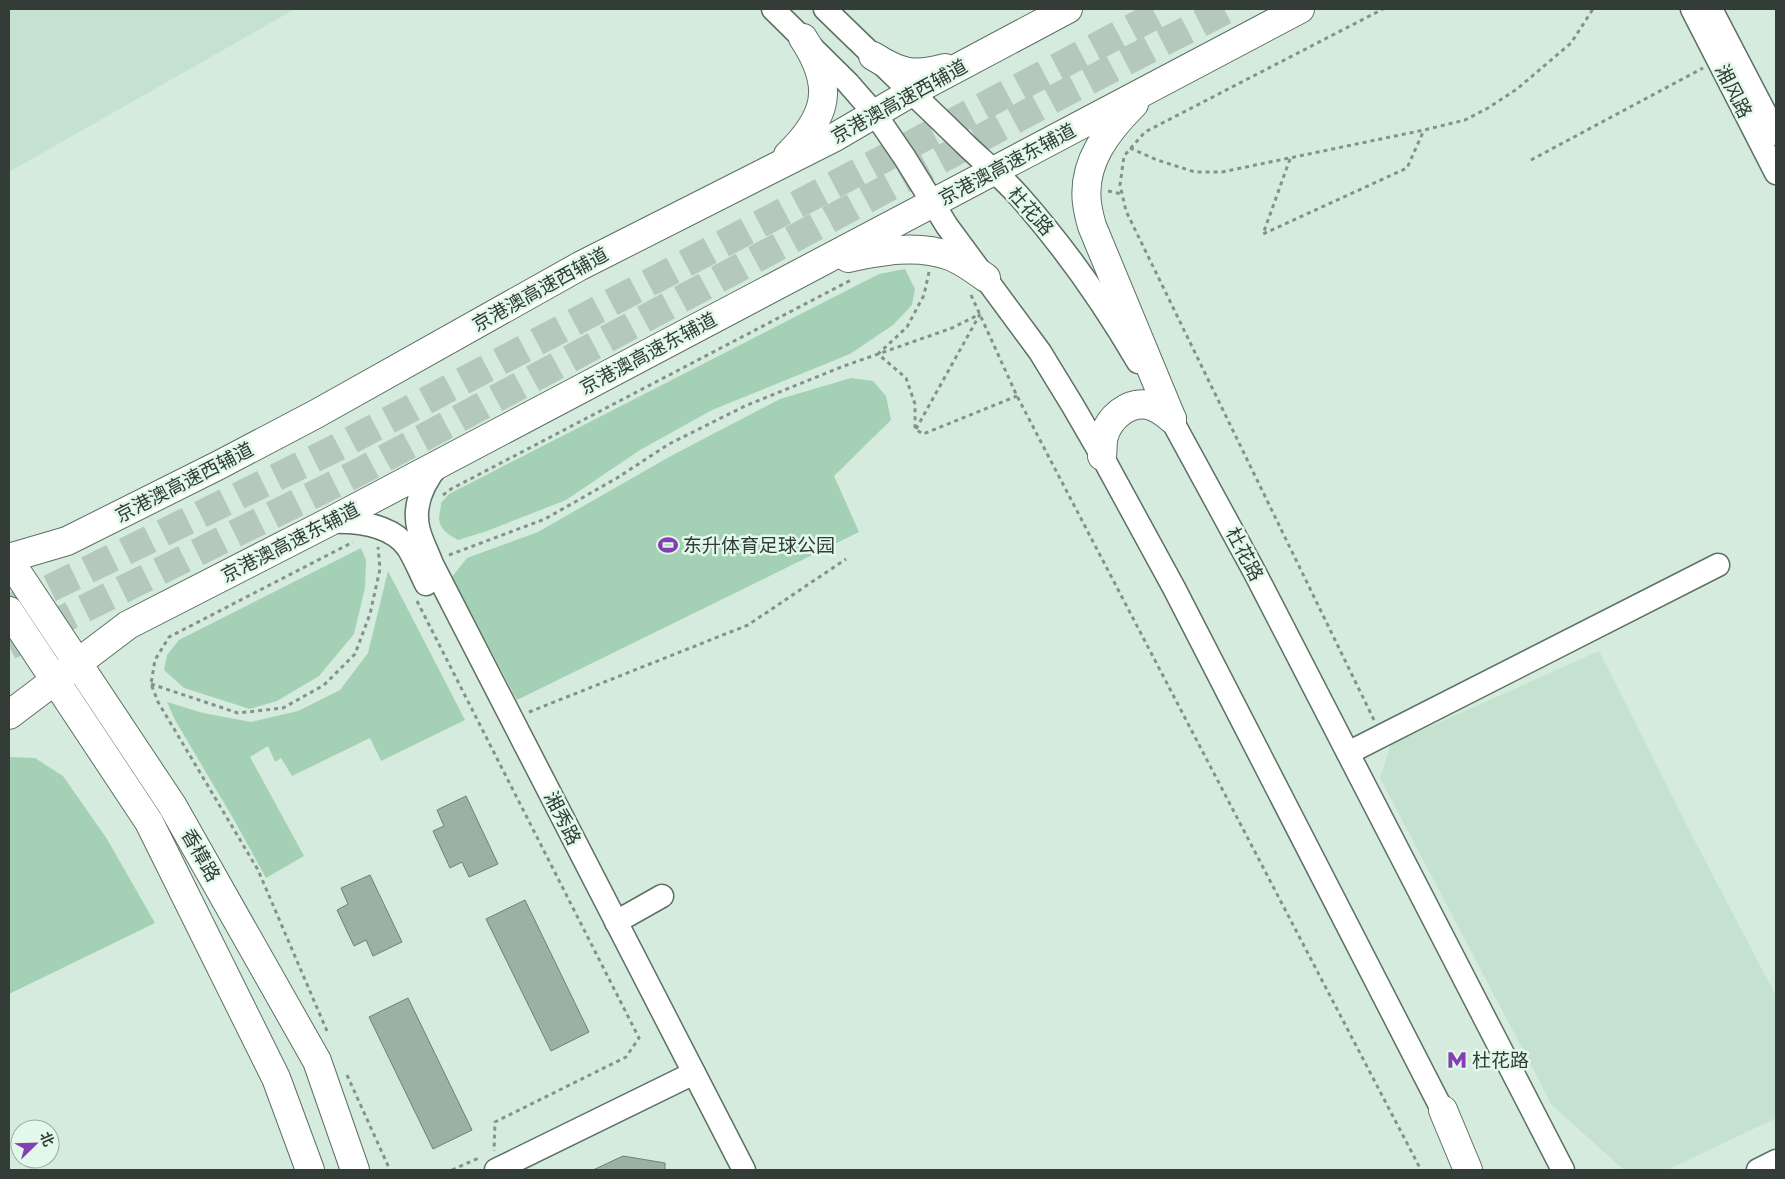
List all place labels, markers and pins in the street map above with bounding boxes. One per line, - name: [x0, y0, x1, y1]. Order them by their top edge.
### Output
- place label: 东升体育足球公园: [683, 533, 835, 556]
- sports icon: 东升体育足球公园: [657, 534, 679, 556]
- place label: 杜花路: [1472, 1048, 1529, 1071]
- metro station icon: 杜花路: [1446, 1049, 1468, 1071]

